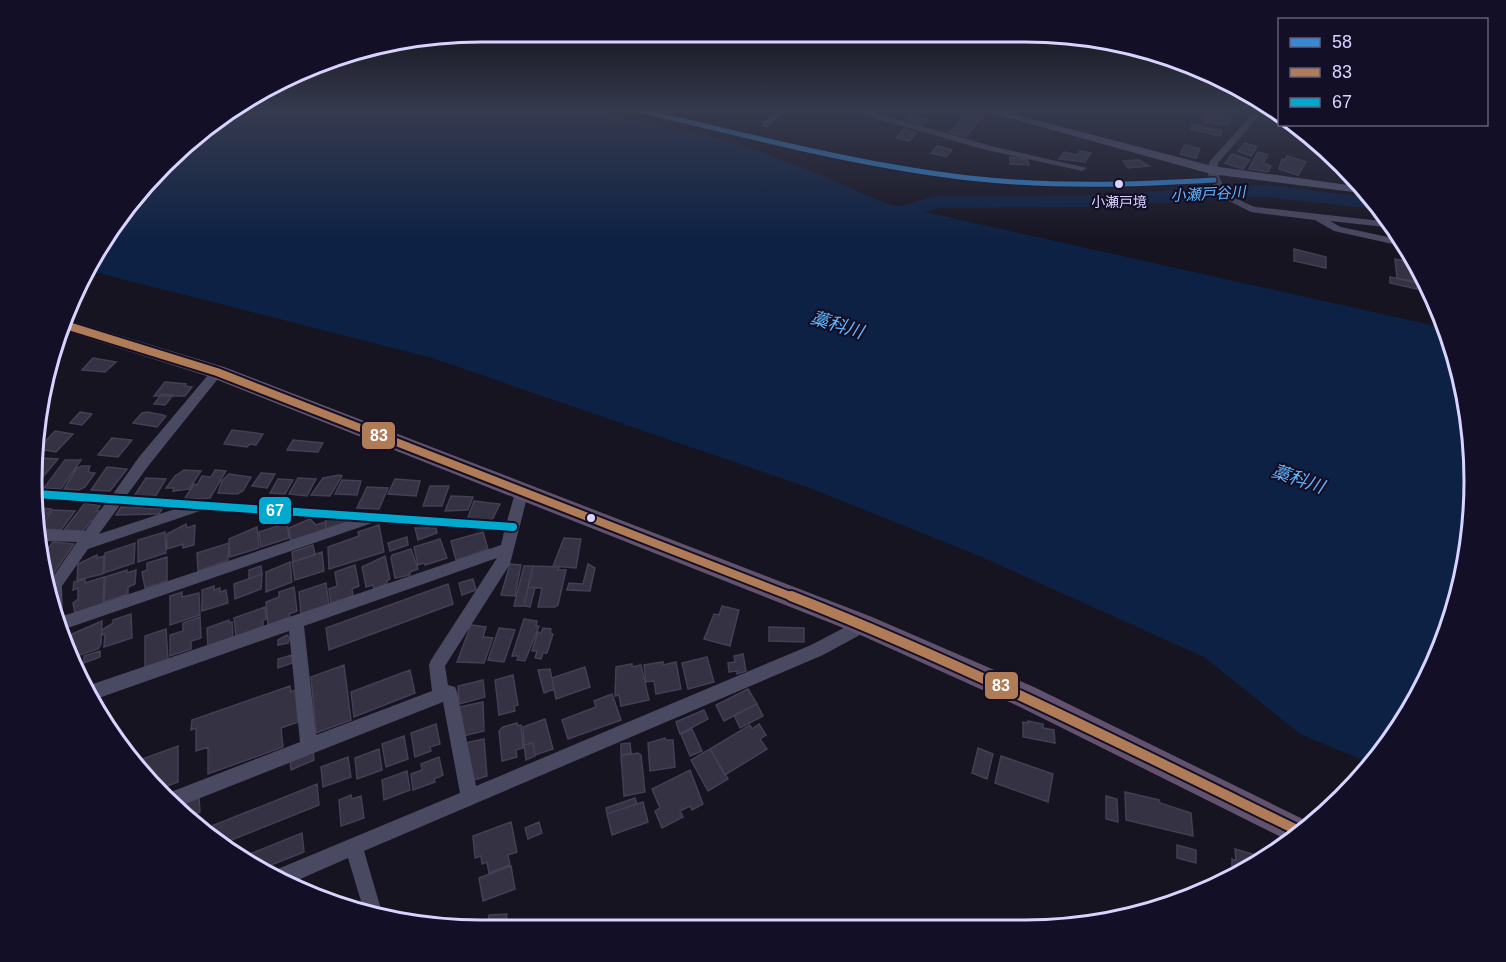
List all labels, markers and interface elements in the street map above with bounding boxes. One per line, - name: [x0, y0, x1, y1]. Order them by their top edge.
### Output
- legend: [1278, 18, 1488, 126]
- text: 58: [1332, 32, 1352, 52]
- text: 83: [1332, 62, 1352, 82]
- text: 67: [1332, 92, 1352, 112]
- marker: 小瀬戸境: [1113, 178, 1125, 190]
- water label: 小瀬戸谷川: [1170, 183, 1248, 204]
- place label: 小瀬戸境: [1091, 194, 1147, 210]
- water label: 藁科川: [808, 308, 868, 343]
- line badge: 83: [361, 421, 396, 450]
- text: 83: [370, 427, 388, 444]
- water label: 藁科川: [1269, 461, 1329, 498]
- line badge: 67: [258, 496, 292, 525]
- text: 67: [266, 502, 284, 519]
- unlabelled marker: [585, 512, 597, 524]
- line badge: 83: [984, 671, 1019, 700]
- text: 83: [992, 677, 1010, 694]

